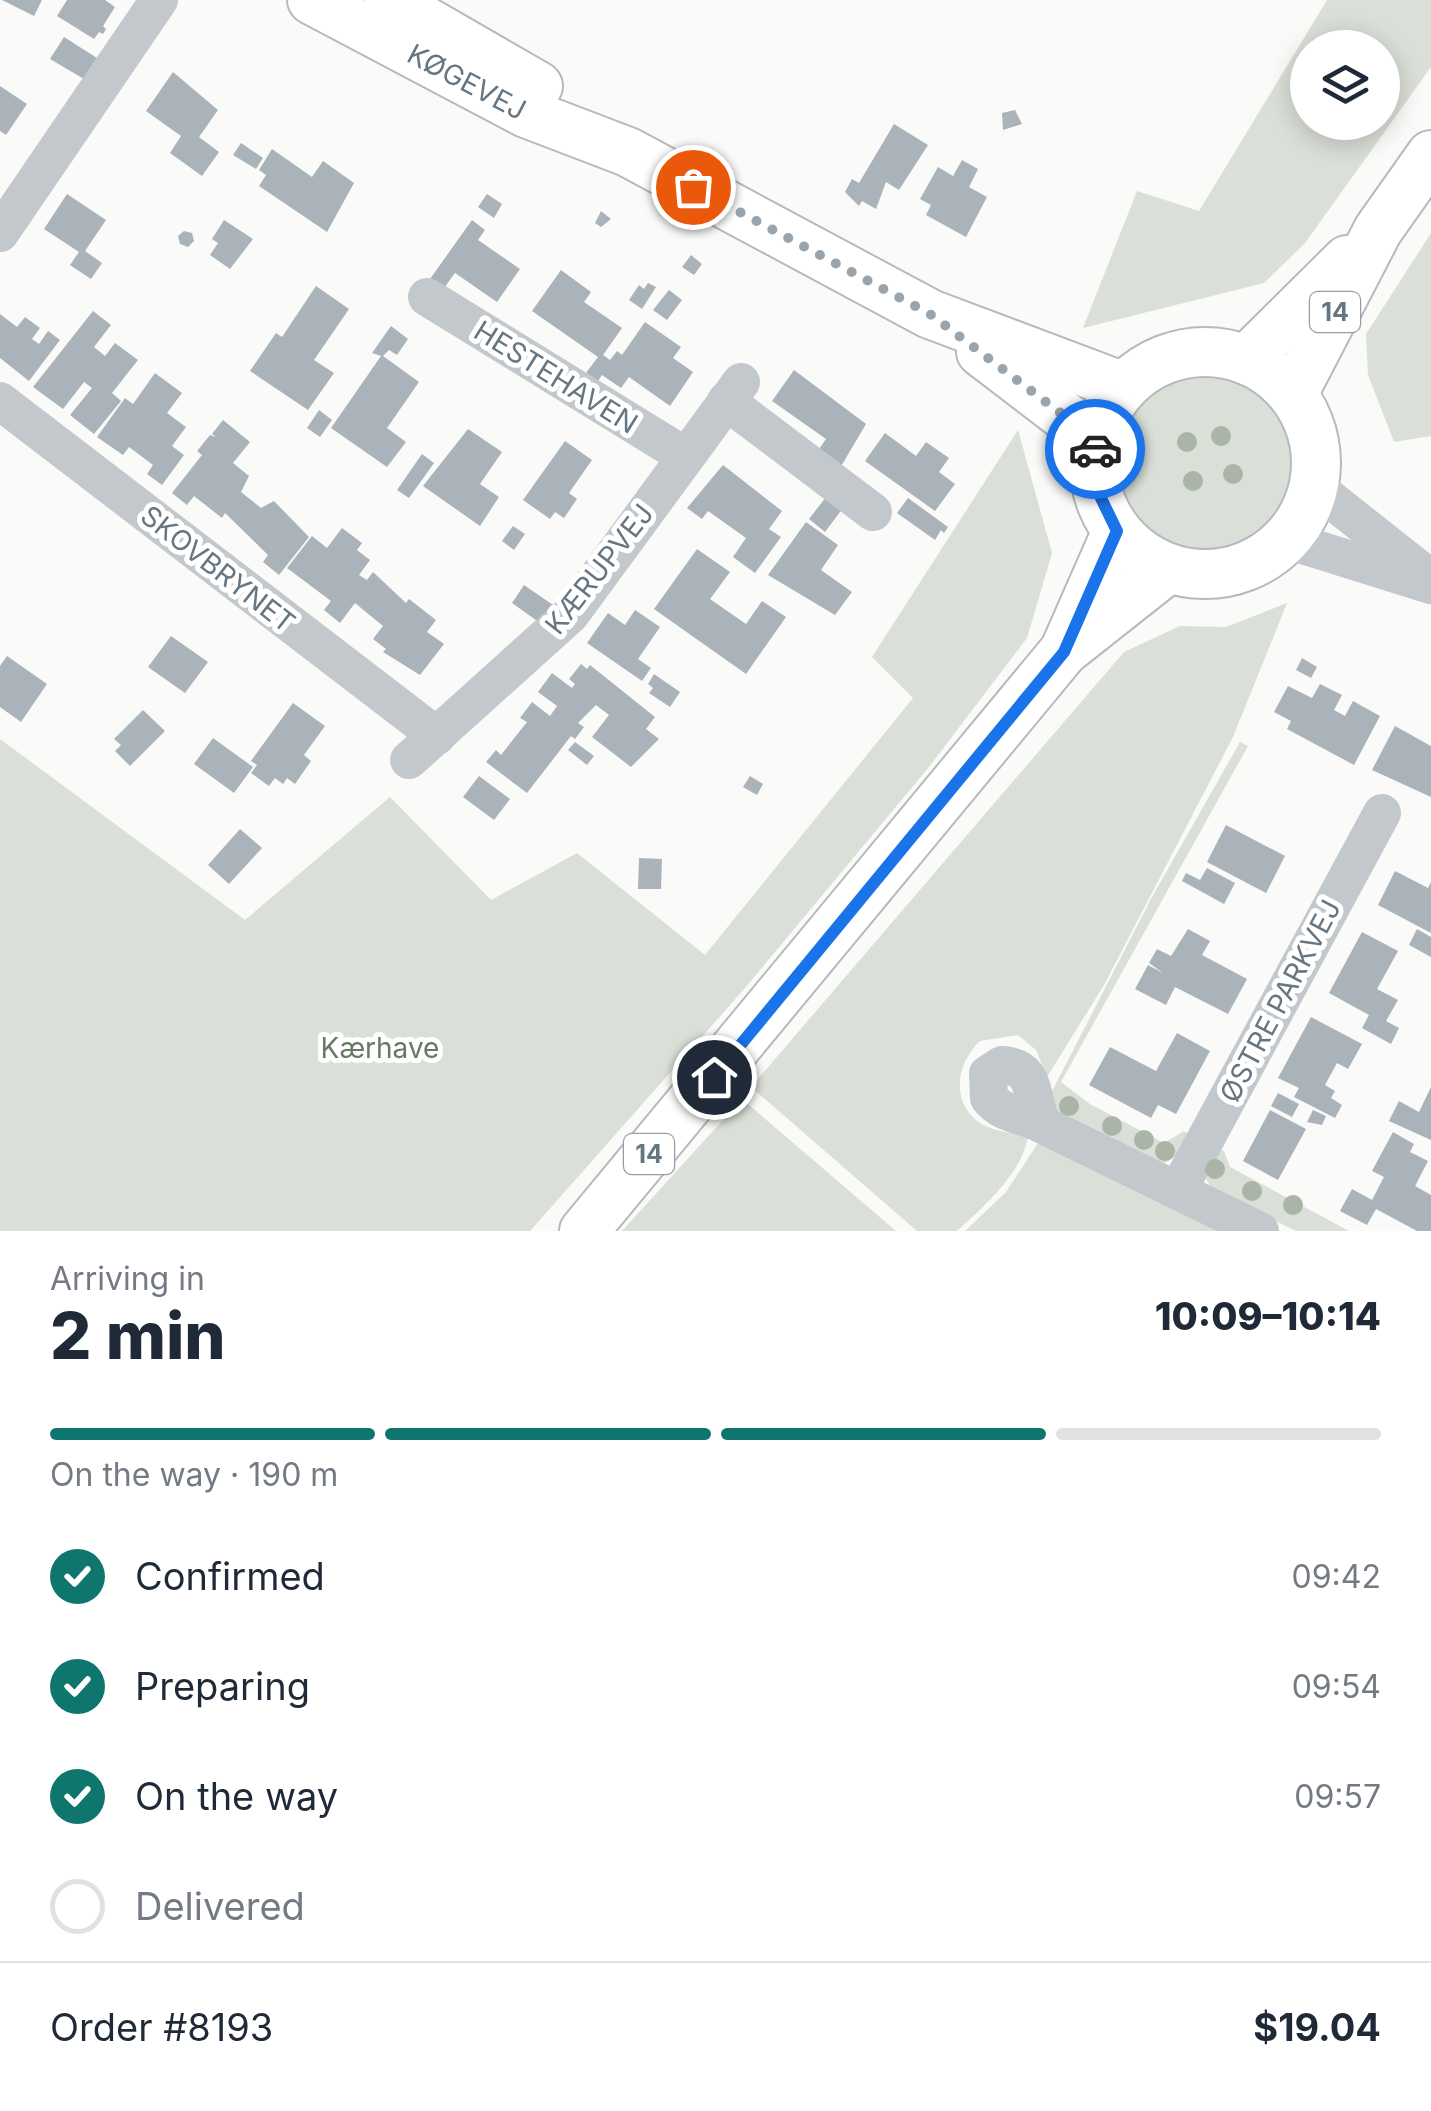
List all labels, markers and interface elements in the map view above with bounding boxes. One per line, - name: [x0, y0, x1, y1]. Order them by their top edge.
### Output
- map controls: [1290, 30, 1400, 140]
- button: layers: [1290, 30, 1400, 140]
- street label: KØGEVEJ: [402, 37, 532, 127]
- pin: [651, 145, 736, 230]
- icon: bag: [666, 160, 721, 215]
- road number: 14: [1310, 292, 1360, 332]
- street label: HESTEHAVEN: [468, 313, 644, 441]
- courier: [1045, 399, 1145, 499]
- icon: car: [1068, 422, 1123, 477]
- street label: KÆRUPVEJ: [538, 497, 660, 641]
- street label: SKOVBRYNET: [134, 498, 302, 640]
- street label: ØSTRE PARKVEJ: [1212, 894, 1348, 1108]
- park label: Kærhave: [321, 1031, 439, 1065]
- pin: [672, 1035, 757, 1120]
- icon: home: [687, 1050, 742, 1105]
- road number: 14: [624, 1134, 674, 1174]
- text: Arriving in: [50, 1259, 205, 1298]
- text: 10:09–10:14: [1155, 1293, 1381, 1339]
- text: 2 min: [50, 1296, 226, 1375]
- text: On the way · 190 m: [50, 1455, 338, 1494]
- icon: check: [50, 1549, 105, 1604]
- text: Confirmed: [135, 1553, 325, 1599]
- text: 09:42: [1292, 1557, 1381, 1596]
- icon: check: [50, 1659, 105, 1714]
- text: Preparing: [135, 1663, 310, 1709]
- text: 09:54: [1292, 1667, 1381, 1706]
- icon: check: [50, 1769, 105, 1824]
- text: On the way: [135, 1773, 338, 1819]
- text: 09:57: [1294, 1777, 1381, 1816]
- text: Delivered: [135, 1883, 305, 1929]
- text: Order #8193: [50, 2004, 273, 2050]
- text: $19.04: [1253, 2004, 1381, 2050]

